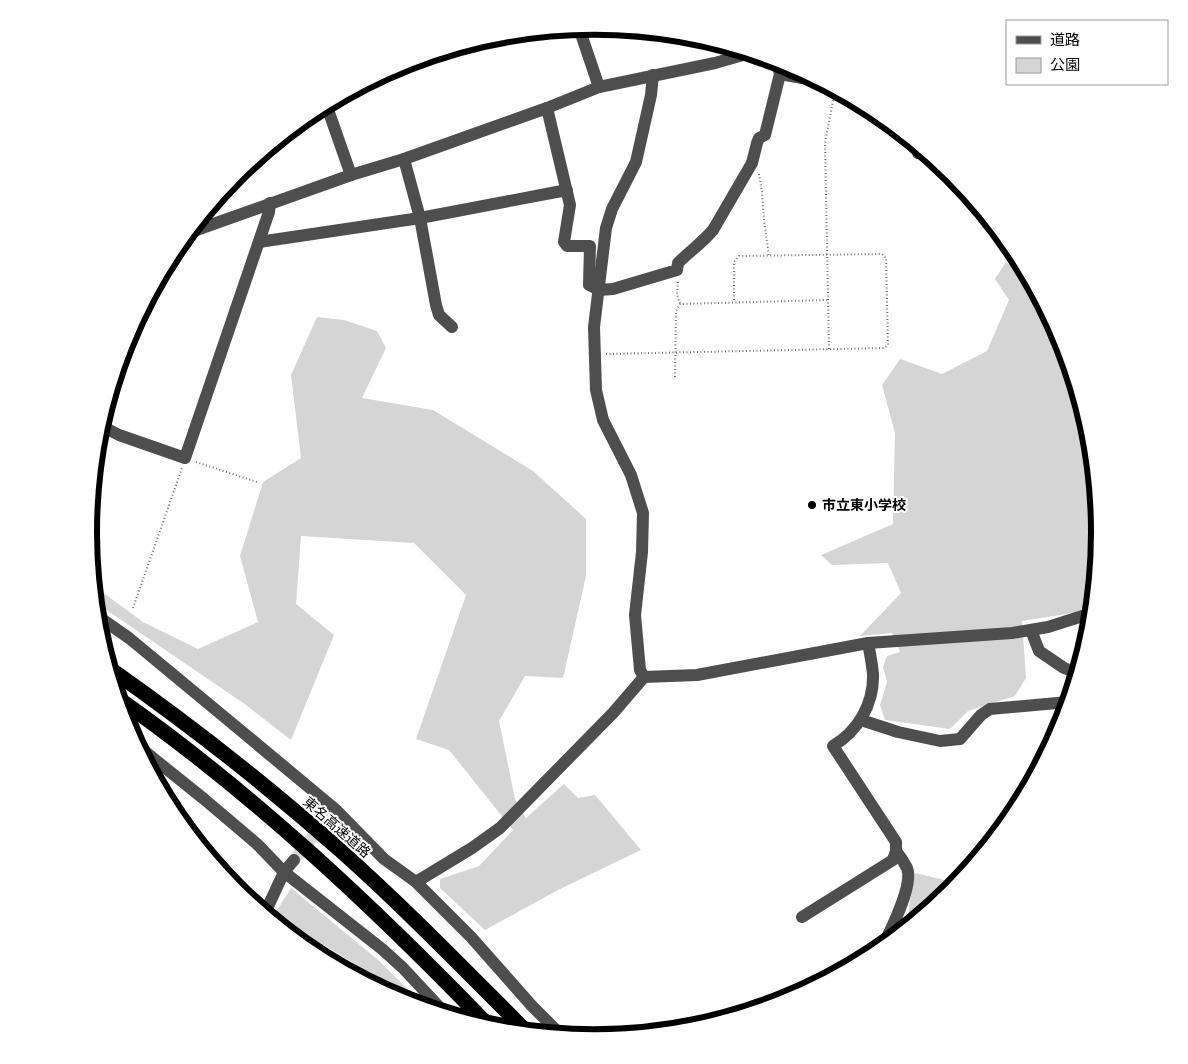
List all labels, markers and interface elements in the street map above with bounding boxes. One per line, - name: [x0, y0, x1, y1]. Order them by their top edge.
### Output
- legend: [1006, 20, 1168, 85]
- text: 道路: [1050, 30, 1080, 48]
- text: 公園: [1050, 55, 1080, 73]
- place label: 市立東小学校: [822, 496, 906, 513]
- marker: 市立東小学校: [806, 499, 818, 511]
- street label: 東名高速道路: [300, 793, 375, 861]

